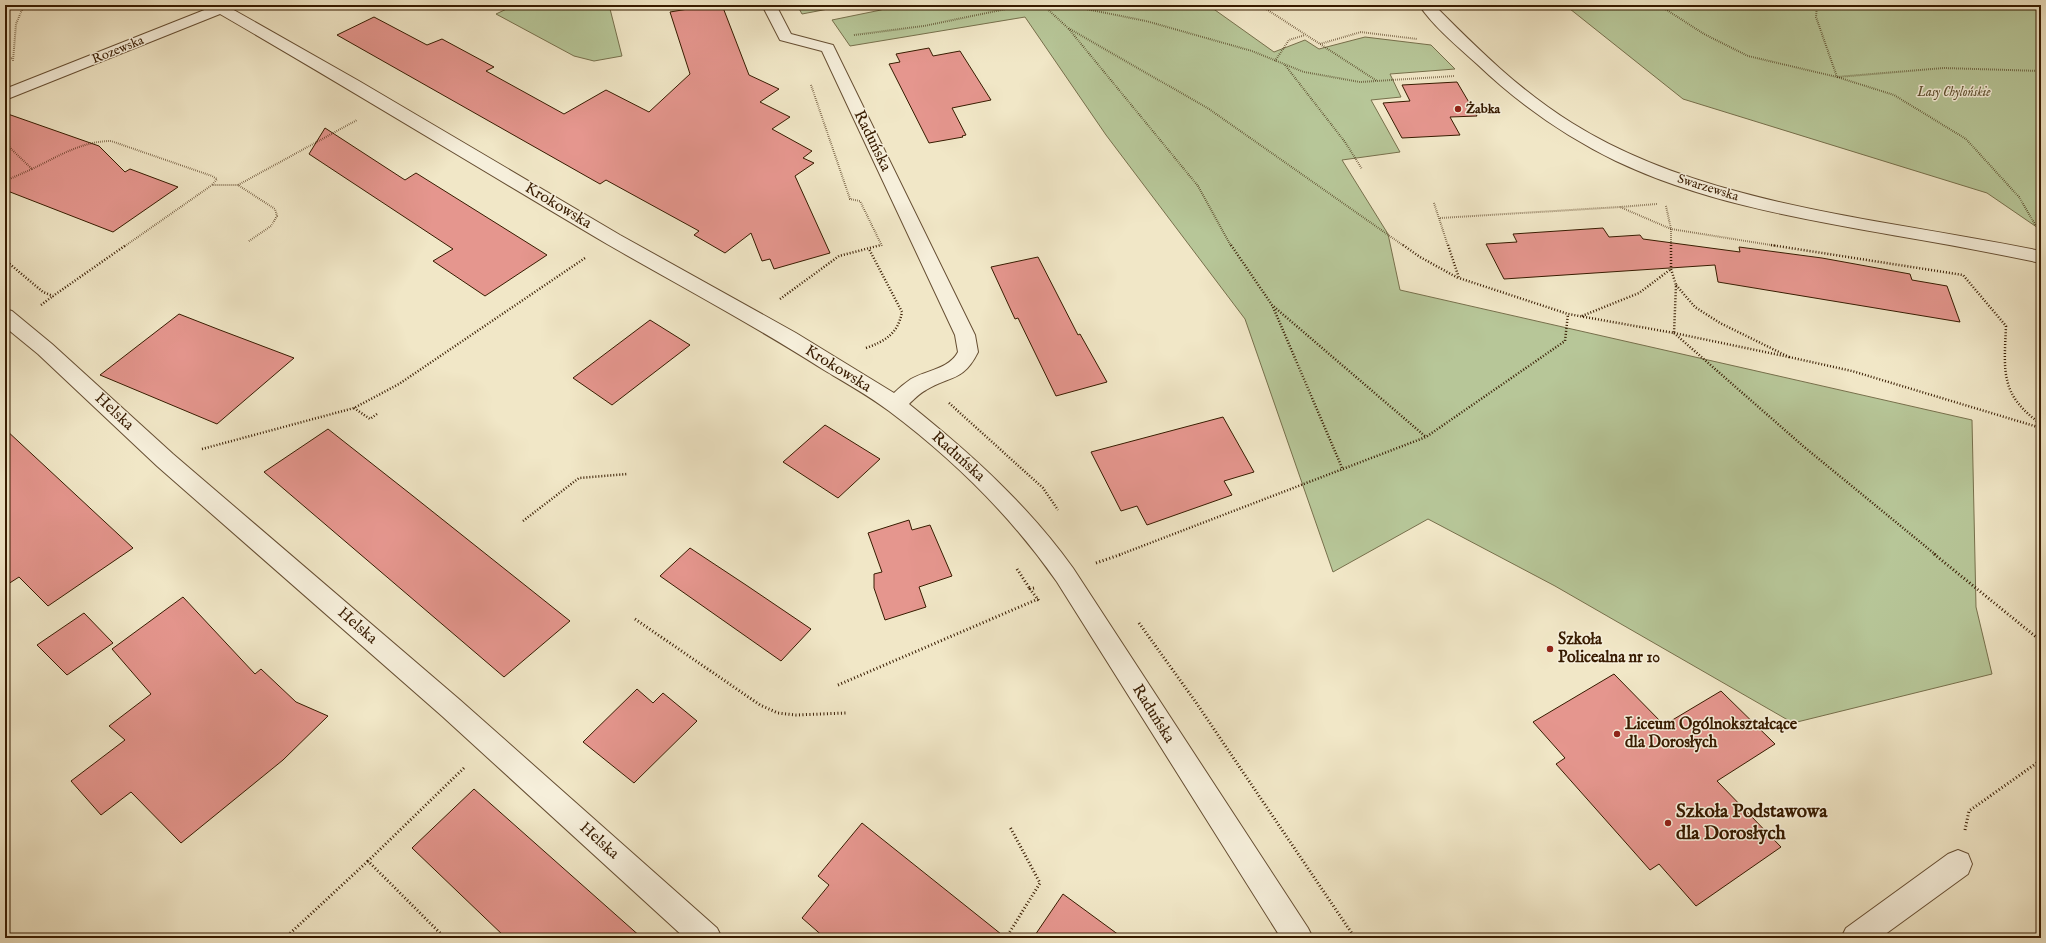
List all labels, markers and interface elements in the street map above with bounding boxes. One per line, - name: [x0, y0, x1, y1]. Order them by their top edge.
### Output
- street label: Rozewska: [90, 32, 147, 68]
- park label: Lasy Chylońskie: [1916, 84, 1991, 101]
- place label: Żabka: [1466, 101, 1501, 118]
- marker: Żabka: [1453, 104, 1463, 114]
- street label: Raduńska: [849, 107, 895, 175]
- street label: Swarzewska: [1675, 171, 1741, 205]
- street label: Krokowska: [521, 178, 595, 234]
- street label: Krokowska: [801, 341, 875, 397]
- street label: Helska: [90, 389, 138, 435]
- street label: Raduńska: [927, 428, 989, 486]
- street label: Helska: [333, 603, 381, 649]
- place label: Szkoła Policealna nr 10: [1558, 630, 1660, 668]
- marker: Szkoła Policealna nr 10: [1545, 644, 1555, 654]
- street label: Raduńska: [1127, 681, 1179, 747]
- place label: Liceum Ogólnokształcące dla Dorosłych: [1625, 715, 1798, 753]
- marker: Liceum Ogólnokształcące dla Dorosłych: [1612, 729, 1622, 739]
- place label: Szkoła Podstawowa dla Dorosłych: [1676, 800, 1828, 846]
- street label: Helska: [575, 818, 623, 864]
- marker: Szkoła Podstawowa dla Dorosłych: [1663, 818, 1673, 828]

